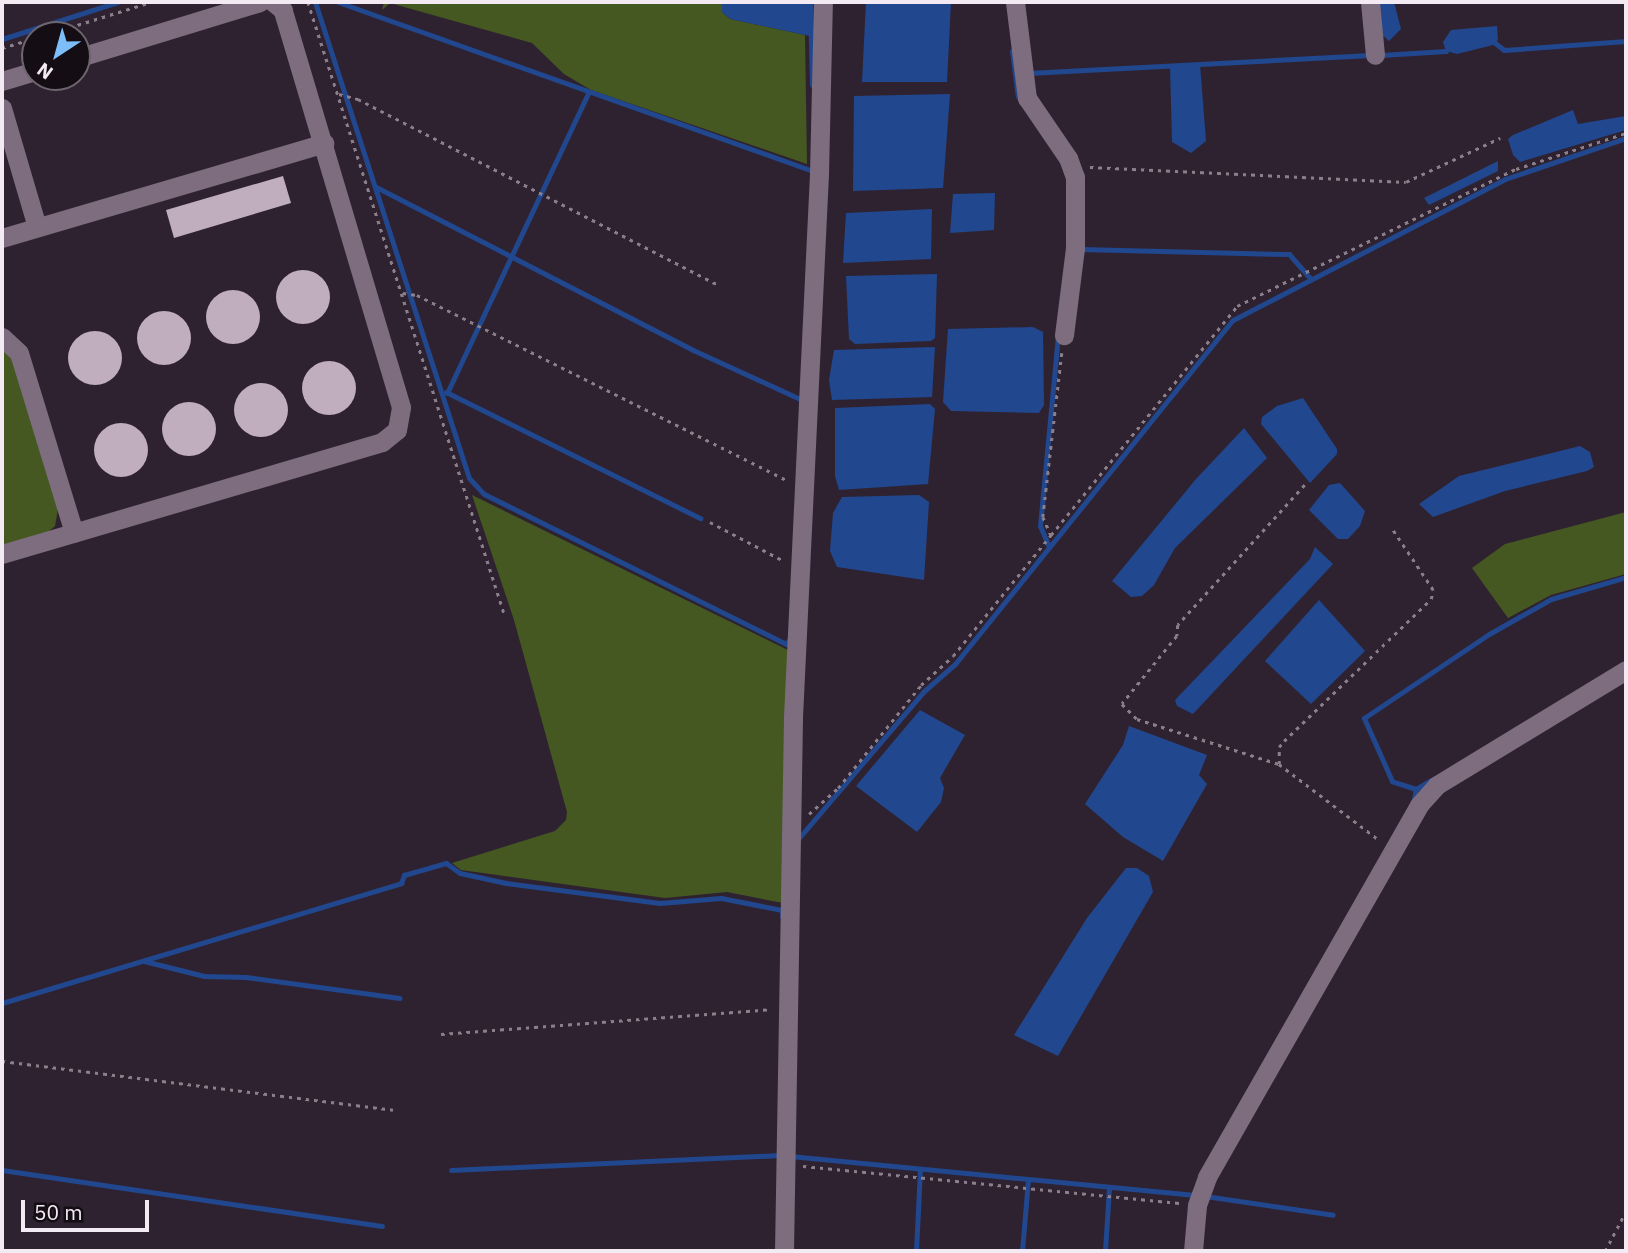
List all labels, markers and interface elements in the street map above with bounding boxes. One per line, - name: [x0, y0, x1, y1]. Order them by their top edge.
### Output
- north arrow: [21, 21, 91, 91]
- text: N: [32, 58, 57, 85]
- scale bar: [24, 1186, 152, 1230]
- text: 50 m: [34, 1198, 83, 1226]

